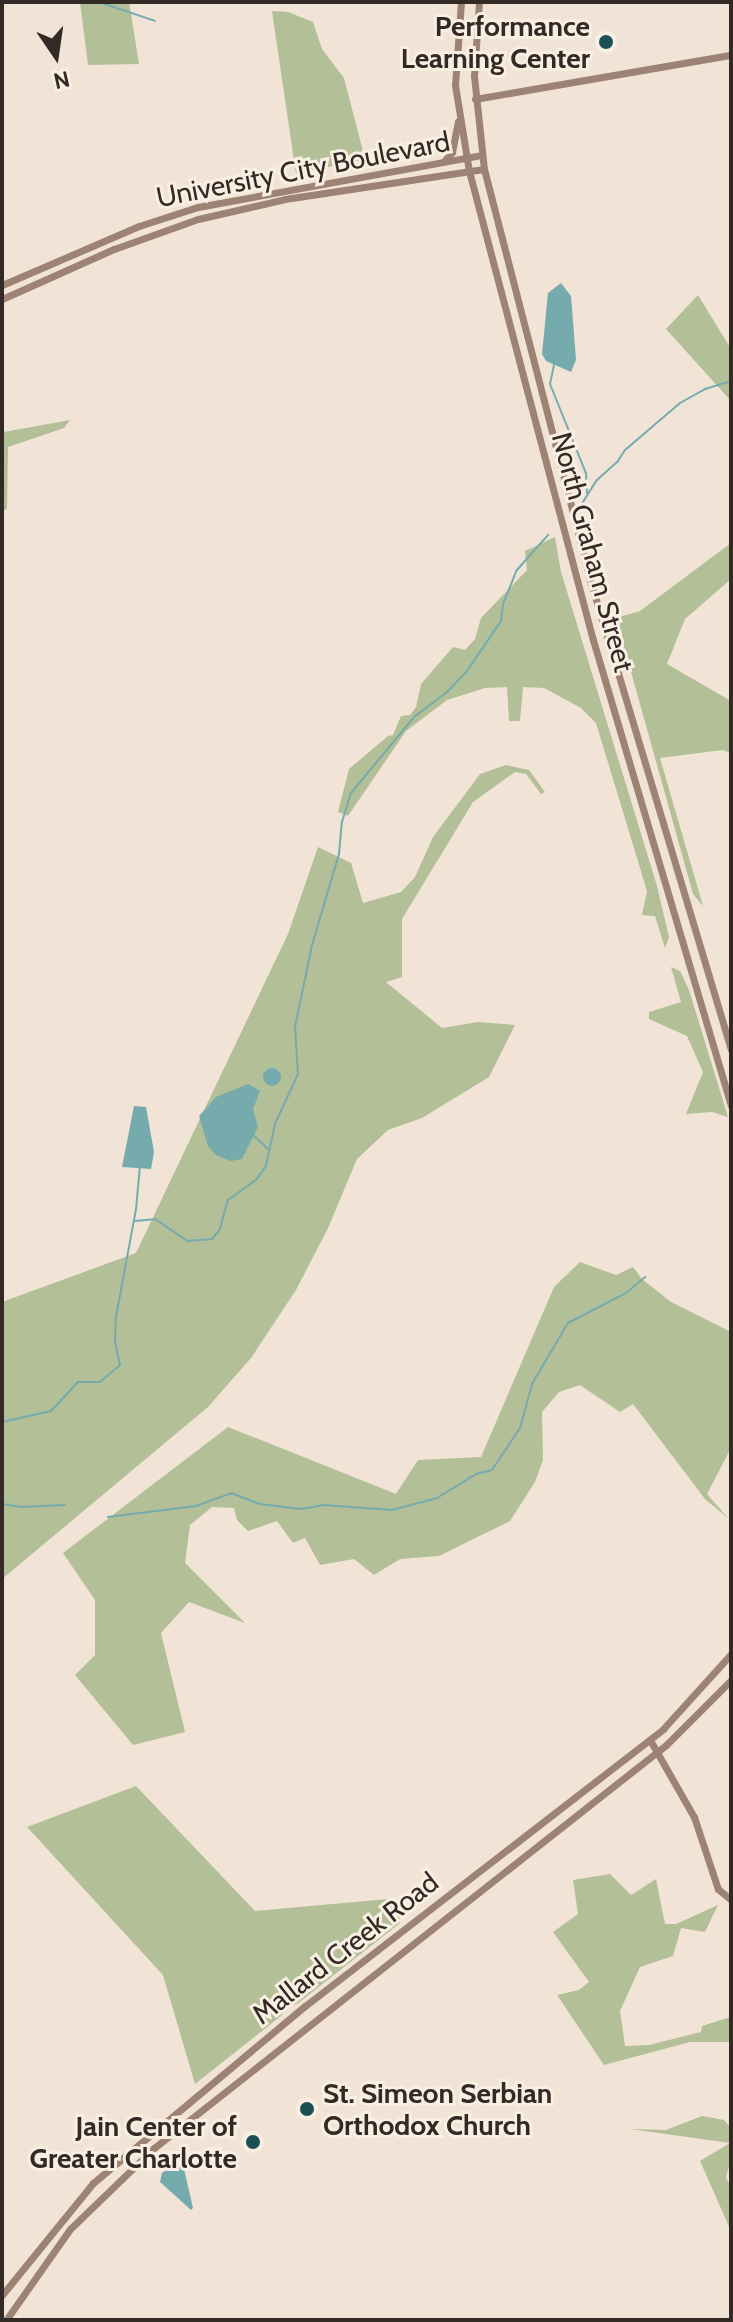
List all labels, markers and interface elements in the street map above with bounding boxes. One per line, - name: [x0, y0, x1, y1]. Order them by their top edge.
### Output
- place label: Performance Learning Center: [401, 9, 590, 75]
- north arrow: [16, 16, 96, 96]
- marker: Performance Learning Center: [597, 33, 615, 51]
- text: N: [51, 65, 72, 95]
- street label: University City Boulevard: [154, 124, 452, 214]
- street label: North Graham Street: [545, 429, 641, 675]
- street label: Mallard Creek Road: [245, 1865, 445, 2031]
- place label: St. Simeon Serbian Orthodox Church: [323, 2076, 552, 2142]
- marker: St. Simeon Serbian Orthodox Church: [298, 2100, 316, 2118]
- place label: Jain Center of Greater Charlotte: [30, 2109, 237, 2175]
- marker: Jain Center of Greater Charlotte: [244, 2133, 262, 2151]

